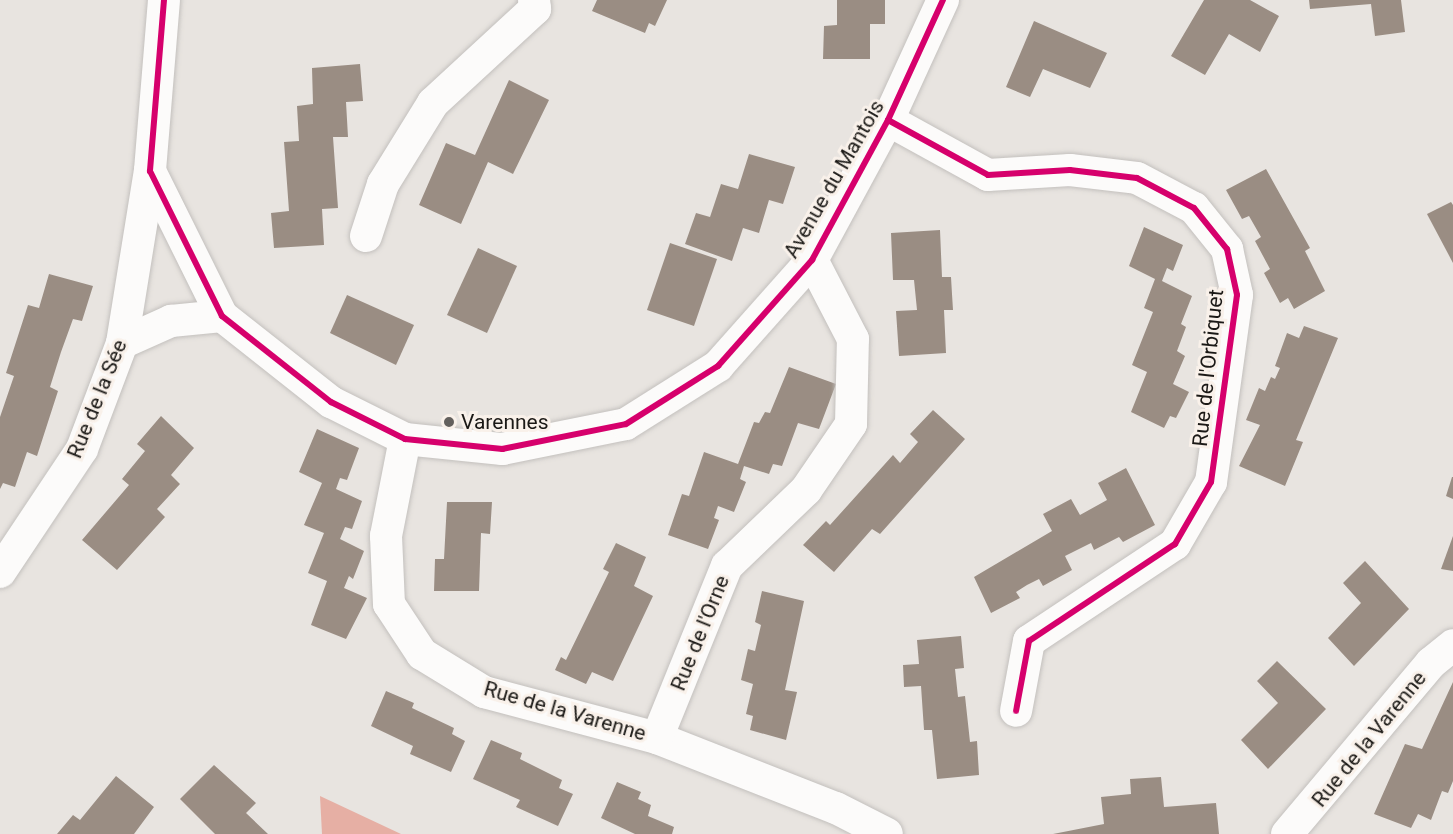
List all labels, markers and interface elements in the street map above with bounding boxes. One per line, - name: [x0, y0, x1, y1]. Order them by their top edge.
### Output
- street label: Avenue du Mantois: [778, 95, 890, 263]
- street label: Rue de l'Orbiquet: [1187, 288, 1229, 448]
- street label: Rue de la Sée: [62, 336, 132, 462]
- place label: Varennes: [461, 409, 549, 435]
- marker: Varennes: [442, 415, 456, 429]
- street label: Rue de l'Orne: [665, 572, 735, 694]
- street label: Rue de la Varenne: [1307, 666, 1431, 812]
- street label: Rue de la Varenne: [481, 676, 649, 746]

